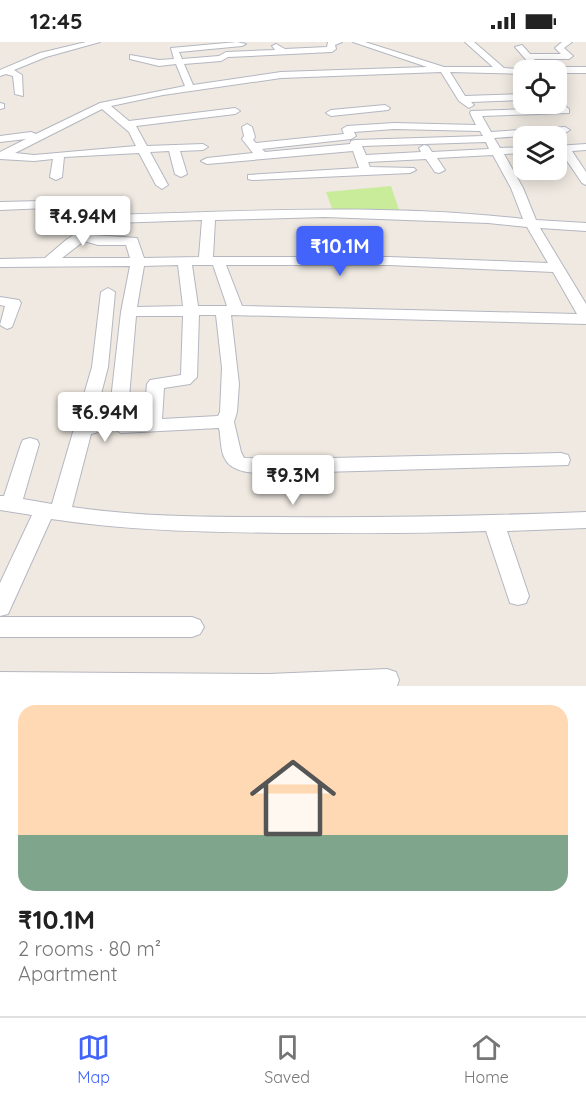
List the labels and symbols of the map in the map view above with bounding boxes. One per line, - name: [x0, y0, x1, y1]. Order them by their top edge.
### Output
- pin: ₹4.94M: [34, 196, 132, 247]
- pin: ₹10.1M: [291, 226, 389, 277]
- pin: ₹6.94M: [56, 392, 154, 443]
- pin: ₹9.3M: [251, 455, 335, 506]

